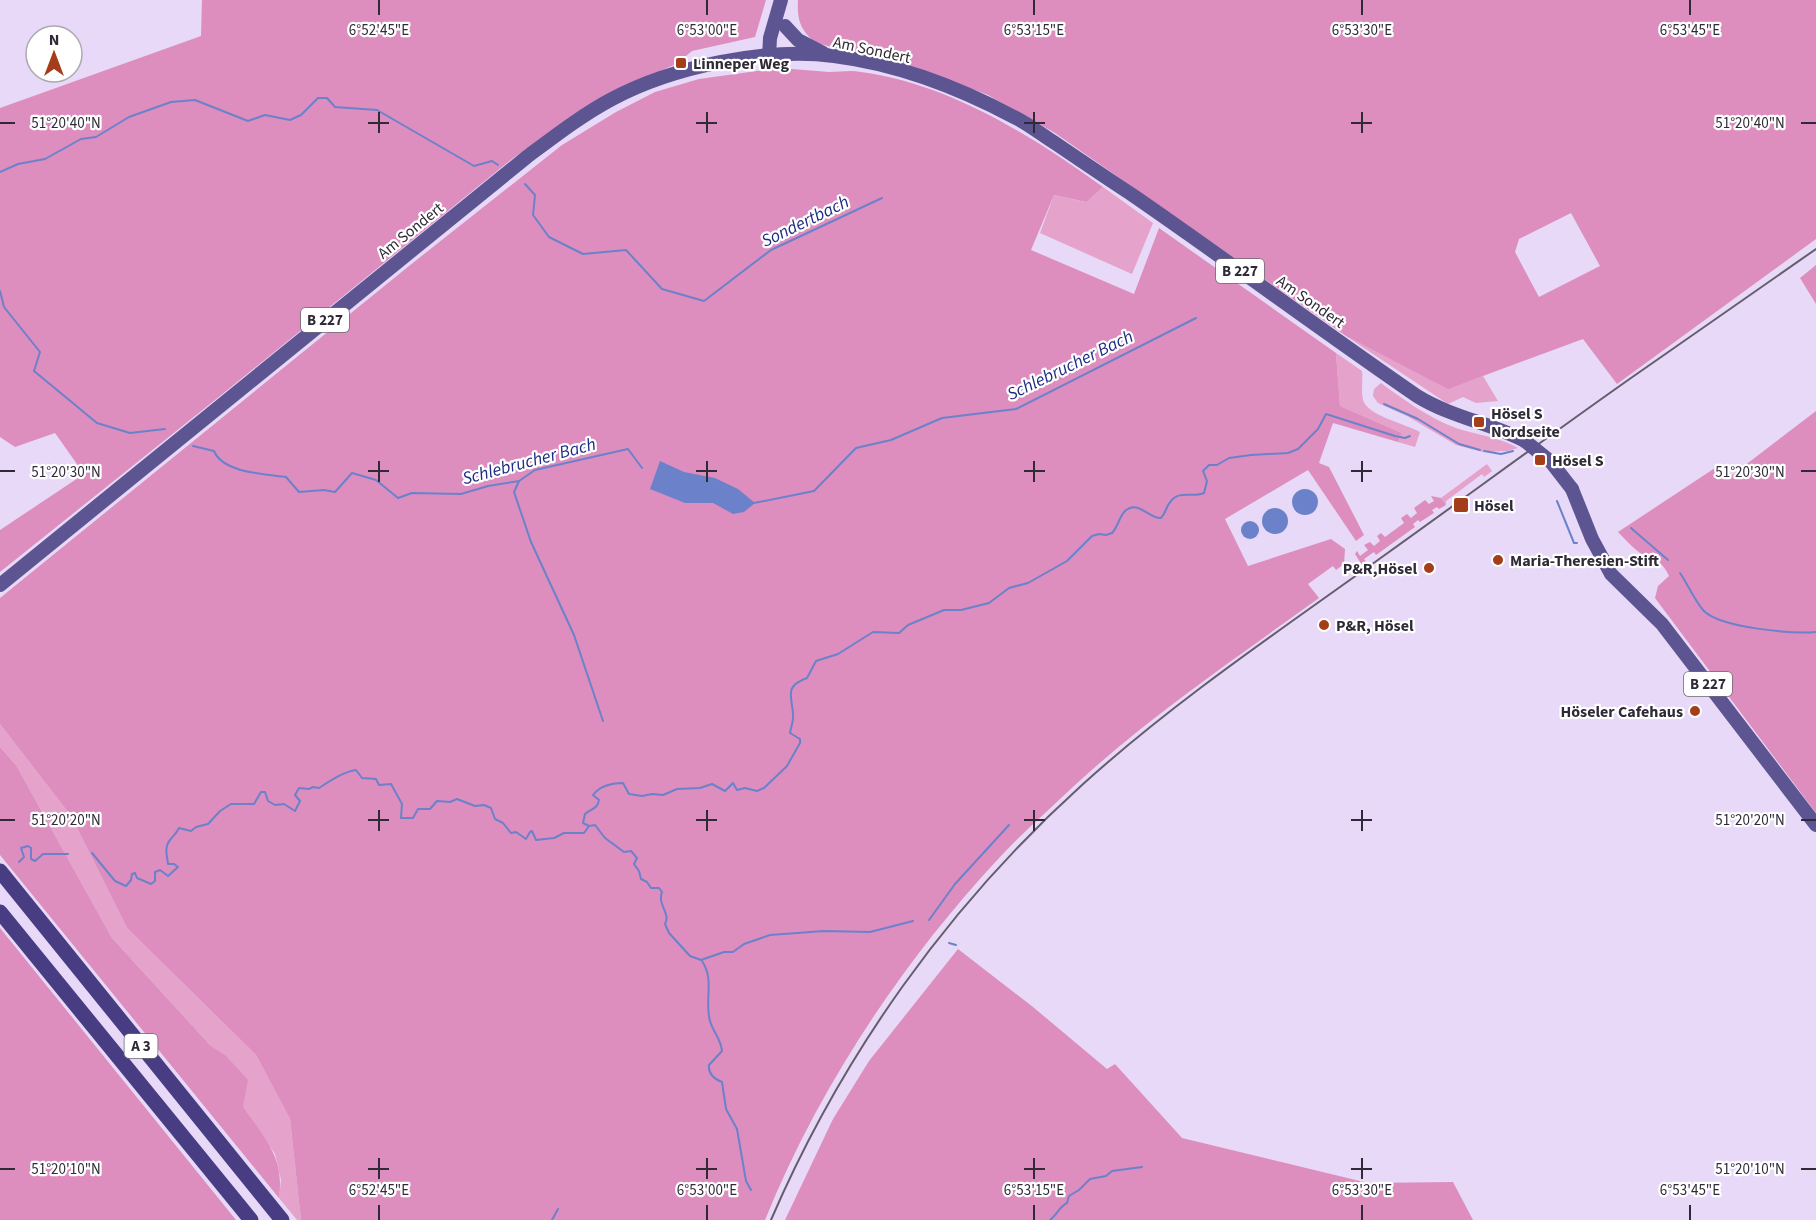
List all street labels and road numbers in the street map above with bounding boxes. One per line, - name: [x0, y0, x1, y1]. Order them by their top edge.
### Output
- street label: Am Sondert: [831, 31, 913, 69]
- street label: Am Sondert: [373, 197, 449, 264]
- road number: B 227: [1216, 259, 1264, 283]
- street label: Am Sondert: [1272, 270, 1350, 334]
- road number: B 227: [301, 308, 349, 332]
- road number: B 227: [1684, 672, 1732, 696]
- road number: A 3: [124, 1034, 158, 1058]

